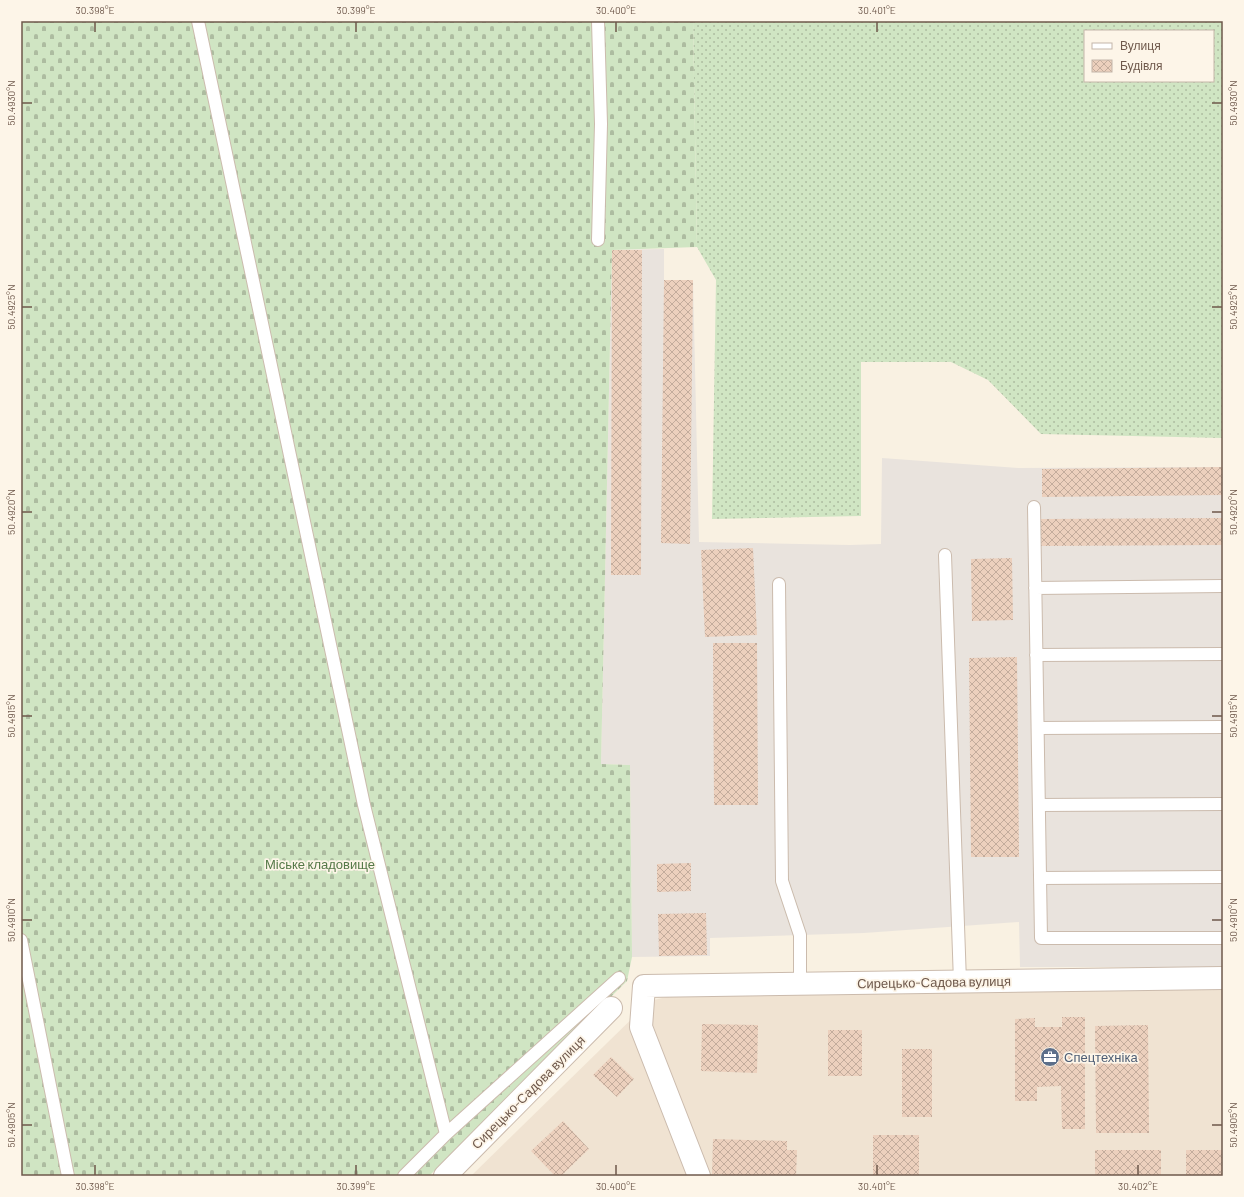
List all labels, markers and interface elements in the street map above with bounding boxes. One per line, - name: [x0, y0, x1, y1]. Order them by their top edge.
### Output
- text: 30.398°E: [75, 4, 115, 16]
- text: 30.399°E: [336, 4, 376, 16]
- text: 30.400°E: [596, 4, 636, 16]
- text: 30.401°E: [858, 4, 896, 16]
- legend: [1084, 30, 1214, 82]
- text: Вулиця: [1120, 38, 1161, 53]
- text: Будівля: [1120, 58, 1162, 73]
- text: 50.4930°N: [5, 80, 17, 126]
- text: 50.4930°N: [1227, 80, 1239, 126]
- text: 50.4925°N: [5, 284, 17, 330]
- text: 50.4925°N: [1227, 284, 1239, 330]
- text: 50.4920°N: [5, 489, 17, 535]
- text: 50.4920°N: [1227, 489, 1239, 535]
- text: 50.4915°N: [5, 694, 17, 738]
- text: 50.4915°N: [1227, 694, 1239, 738]
- park label: Міське кладовище: [265, 856, 375, 872]
- text: 50.4910°N: [5, 898, 17, 942]
- text: 50.4910°N: [1227, 898, 1239, 942]
- street label: Сирецько-Садова вулиця: [857, 973, 1011, 991]
- street label: Сирецько-Садова вулиця: [468, 1032, 588, 1152]
- office icon: Спецтехніка: [1039, 1046, 1061, 1068]
- place label: Спецтехніка: [1064, 1049, 1138, 1065]
- text: 50.4905°N: [5, 1102, 17, 1148]
- text: 50.4905°N: [1227, 1102, 1239, 1148]
- text: 30.398°E: [75, 1180, 115, 1192]
- text: 30.399°E: [336, 1180, 376, 1192]
- text: 30.400°E: [596, 1180, 636, 1192]
- text: 30.401°E: [858, 1180, 896, 1192]
- text: 30.402°E: [1118, 1180, 1158, 1192]

